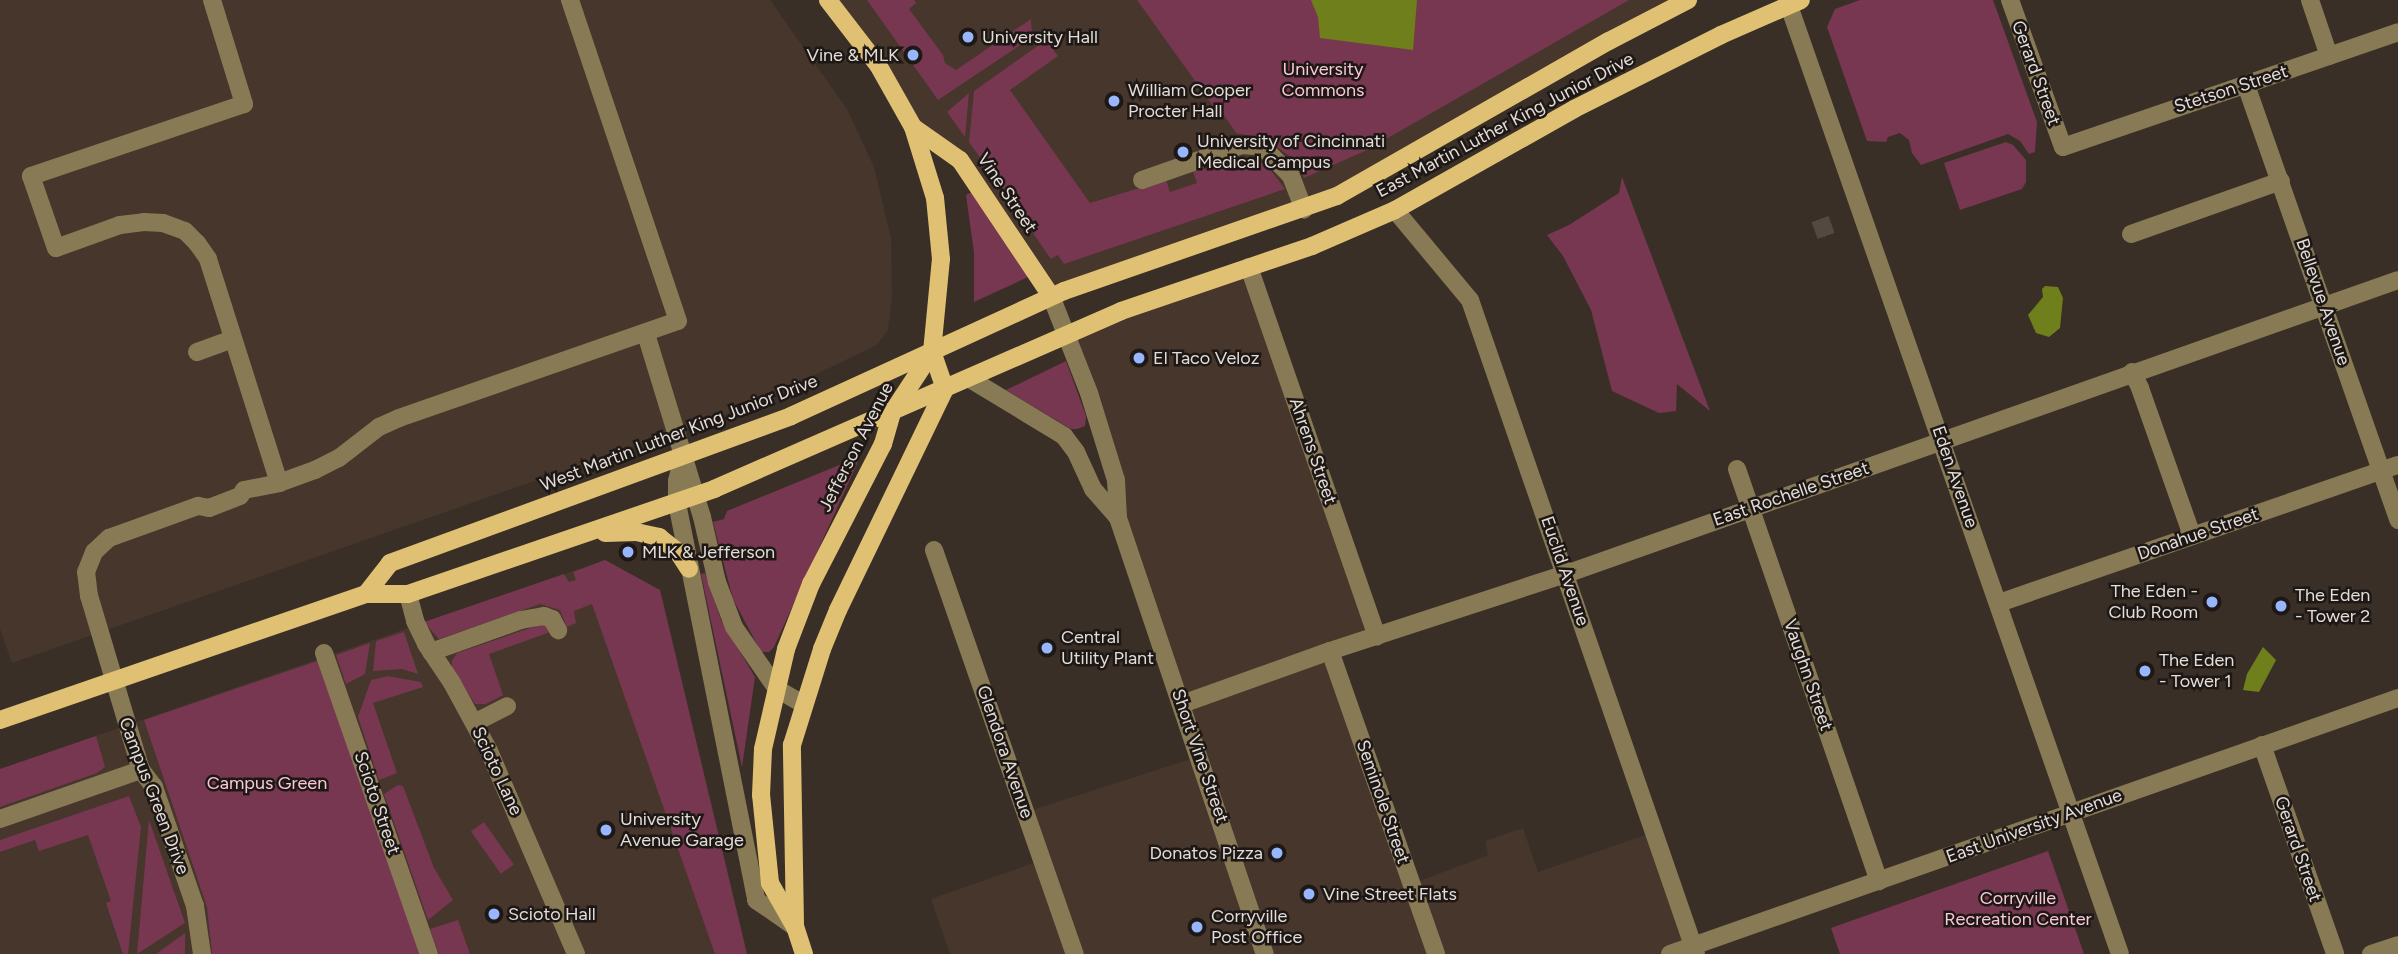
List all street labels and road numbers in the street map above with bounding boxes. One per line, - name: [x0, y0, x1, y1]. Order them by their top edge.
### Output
- street label: Gerard Street: [2007, 18, 2065, 128]
- street label: East Martin Luther King Junior Drive: [1373, 48, 1637, 202]
- street label: Stetson Street: [2171, 60, 2291, 118]
- street label: Vine Street: [973, 149, 1041, 237]
- street label: Bellevue Avenue: [2291, 236, 2355, 368]
- street label: West Martin Luther King Junior Drive: [537, 370, 821, 496]
- street label: Jefferson Avenue: [814, 379, 898, 515]
- street label: Ahrens Street: [1285, 395, 1341, 507]
- street label: Eden Avenue: [1927, 423, 1983, 531]
- street label: East Rochelle Street: [1710, 457, 1872, 531]
- street label: Donahue Street: [2135, 503, 2261, 565]
- street label: Euclid Avenue: [1536, 513, 1594, 629]
- street label: Vaughn Street: [1779, 616, 1837, 734]
- street label: Glendora Avenue: [972, 683, 1038, 821]
- street label: Short Vine Street: [1167, 686, 1233, 826]
- street label: Campus Green Drive: [114, 714, 194, 878]
- street label: Scioto Lane: [467, 723, 527, 819]
- street label: Seminole Street: [1352, 737, 1414, 867]
- street label: Scioto Street: [349, 749, 405, 857]
- street label: East University Avenue: [1943, 784, 2125, 868]
- street label: Gerard Street: [2270, 793, 2326, 905]

